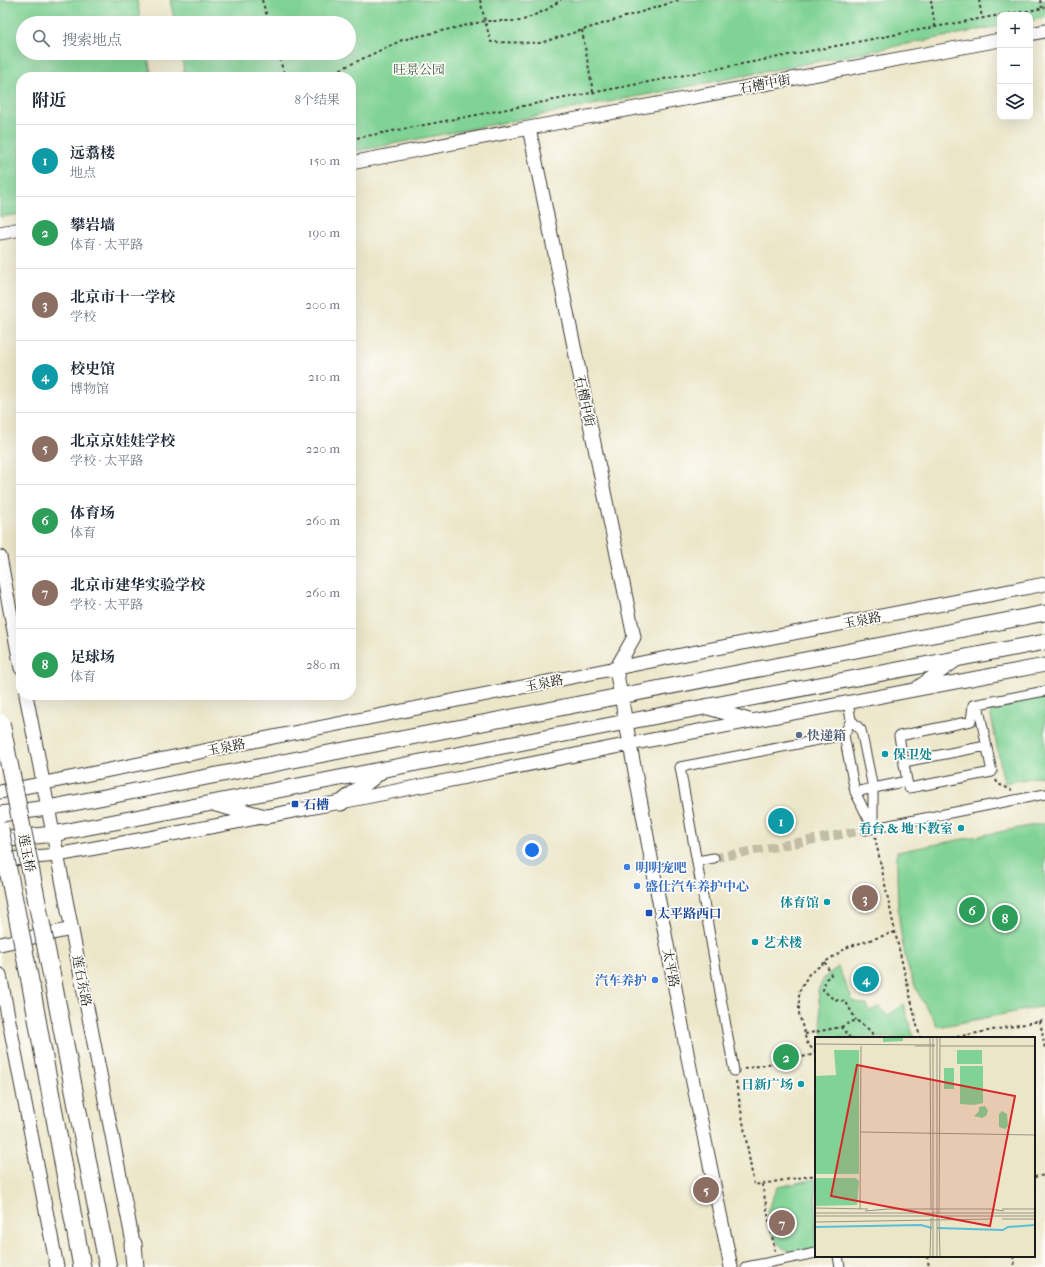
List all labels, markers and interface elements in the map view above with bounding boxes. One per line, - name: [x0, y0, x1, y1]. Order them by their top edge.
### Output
- map controls: [997, 12, 1033, 120]
- button: +: [997, 12, 1033, 48]
- search box: [16, 16, 356, 60]
- icon: search: [30, 27, 52, 49]
- text: 搜索地点: [62, 31, 122, 49]
- button: −: [997, 48, 1033, 84]
- park label: 旺景公园: [393, 62, 445, 77]
- street label: 石槽中街: [738, 72, 792, 96]
- button: layers: [997, 84, 1033, 120]
- text: 附近: [32, 90, 66, 110]
- text: 8个结果: [294, 92, 340, 107]
- text: 远翥楼: [70, 144, 115, 162]
- text: 1: [43, 153, 47, 168]
- text: 150 m: [309, 153, 340, 168]
- text: 地点: [70, 165, 96, 180]
- text: 攀岩墙: [70, 216, 115, 234]
- text: 2: [42, 225, 48, 240]
- text: 190 m: [308, 225, 340, 240]
- text: 体育 · 太平路: [70, 237, 143, 252]
- text: 北京市十一学校: [70, 288, 175, 306]
- text: 3: [42, 297, 48, 312]
- text: 200 m: [305, 297, 340, 312]
- text: 学校: [70, 309, 96, 324]
- text: 校史馆: [70, 360, 115, 378]
- text: 4: [41, 369, 49, 384]
- text: 210 m: [308, 369, 340, 384]
- street label: 石槽中街: [572, 374, 598, 428]
- text: 博物馆: [70, 381, 109, 396]
- text: 北京京娃娃学校: [70, 432, 175, 450]
- text: 5: [42, 441, 48, 456]
- text: 220 m: [306, 441, 340, 456]
- text: 学校 · 太平路: [70, 453, 143, 468]
- text: 体育场: [70, 504, 115, 522]
- text: 6: [41, 513, 49, 528]
- text: 260 m: [306, 513, 340, 528]
- text: 体育: [70, 525, 96, 540]
- text: 北京市建华实验学校: [70, 576, 205, 594]
- text: 7: [42, 585, 48, 600]
- text: 260 m: [306, 585, 340, 600]
- text: 学校 · 太平路: [70, 597, 143, 612]
- street label: 玉泉路: [841, 609, 883, 631]
- text: 足球场: [70, 648, 115, 666]
- text: 8: [42, 657, 48, 672]
- text: 280 m: [306, 657, 340, 672]
- text: 体育: [70, 669, 96, 684]
- street label: 玉泉路: [523, 672, 565, 694]
- place label: 快递箱: [807, 728, 846, 743]
- marker: 快递箱: [794, 730, 804, 740]
- street label: 玉泉路: [205, 736, 247, 758]
- place label: 保卫处: [893, 747, 932, 762]
- marker: 保卫处: [880, 749, 890, 759]
- place label: 石槽: [303, 797, 329, 812]
- marker: 石槽: [290, 799, 300, 809]
- pin: 1: [768, 806, 794, 836]
- place label: 看台 & 地下教室: [859, 821, 953, 836]
- marker: 看台 & 地下教室: [956, 823, 966, 833]
- street label: 莲玉桥: [16, 832, 38, 874]
- your location: [522, 840, 542, 860]
- place label: 明明宠吧: [635, 860, 687, 875]
- marker: 明明宠吧: [622, 862, 632, 872]
- place label: 盛仕汽车养护中心: [645, 879, 749, 894]
- marker: 盛仕汽车养护中心: [632, 881, 642, 891]
- pin: 3: [852, 883, 878, 913]
- place label: 体育馆: [780, 895, 819, 910]
- pin: 6: [959, 895, 985, 925]
- marker: 体育馆: [822, 897, 832, 907]
- pin: 8: [992, 903, 1018, 933]
- place label: 太平路西口: [657, 906, 722, 921]
- marker: 太平路西口: [644, 908, 654, 918]
- place label: 艺术楼: [763, 935, 802, 950]
- marker: 艺术楼: [750, 937, 760, 947]
- street label: 太平路: [660, 947, 682, 989]
- street label: 莲石东路: [70, 954, 94, 1008]
- pin: 4: [853, 964, 879, 994]
- place label: 汽车养护: [595, 973, 647, 988]
- marker: 汽车养护: [650, 975, 660, 985]
- inset map: [815, 1037, 1035, 1257]
- pin: 2: [773, 1042, 799, 1072]
- place label: 日新广场: [741, 1077, 793, 1092]
- marker: 日新广场: [796, 1079, 806, 1089]
- pin: 5: [693, 1175, 719, 1205]
- pin: 7: [769, 1208, 795, 1238]

